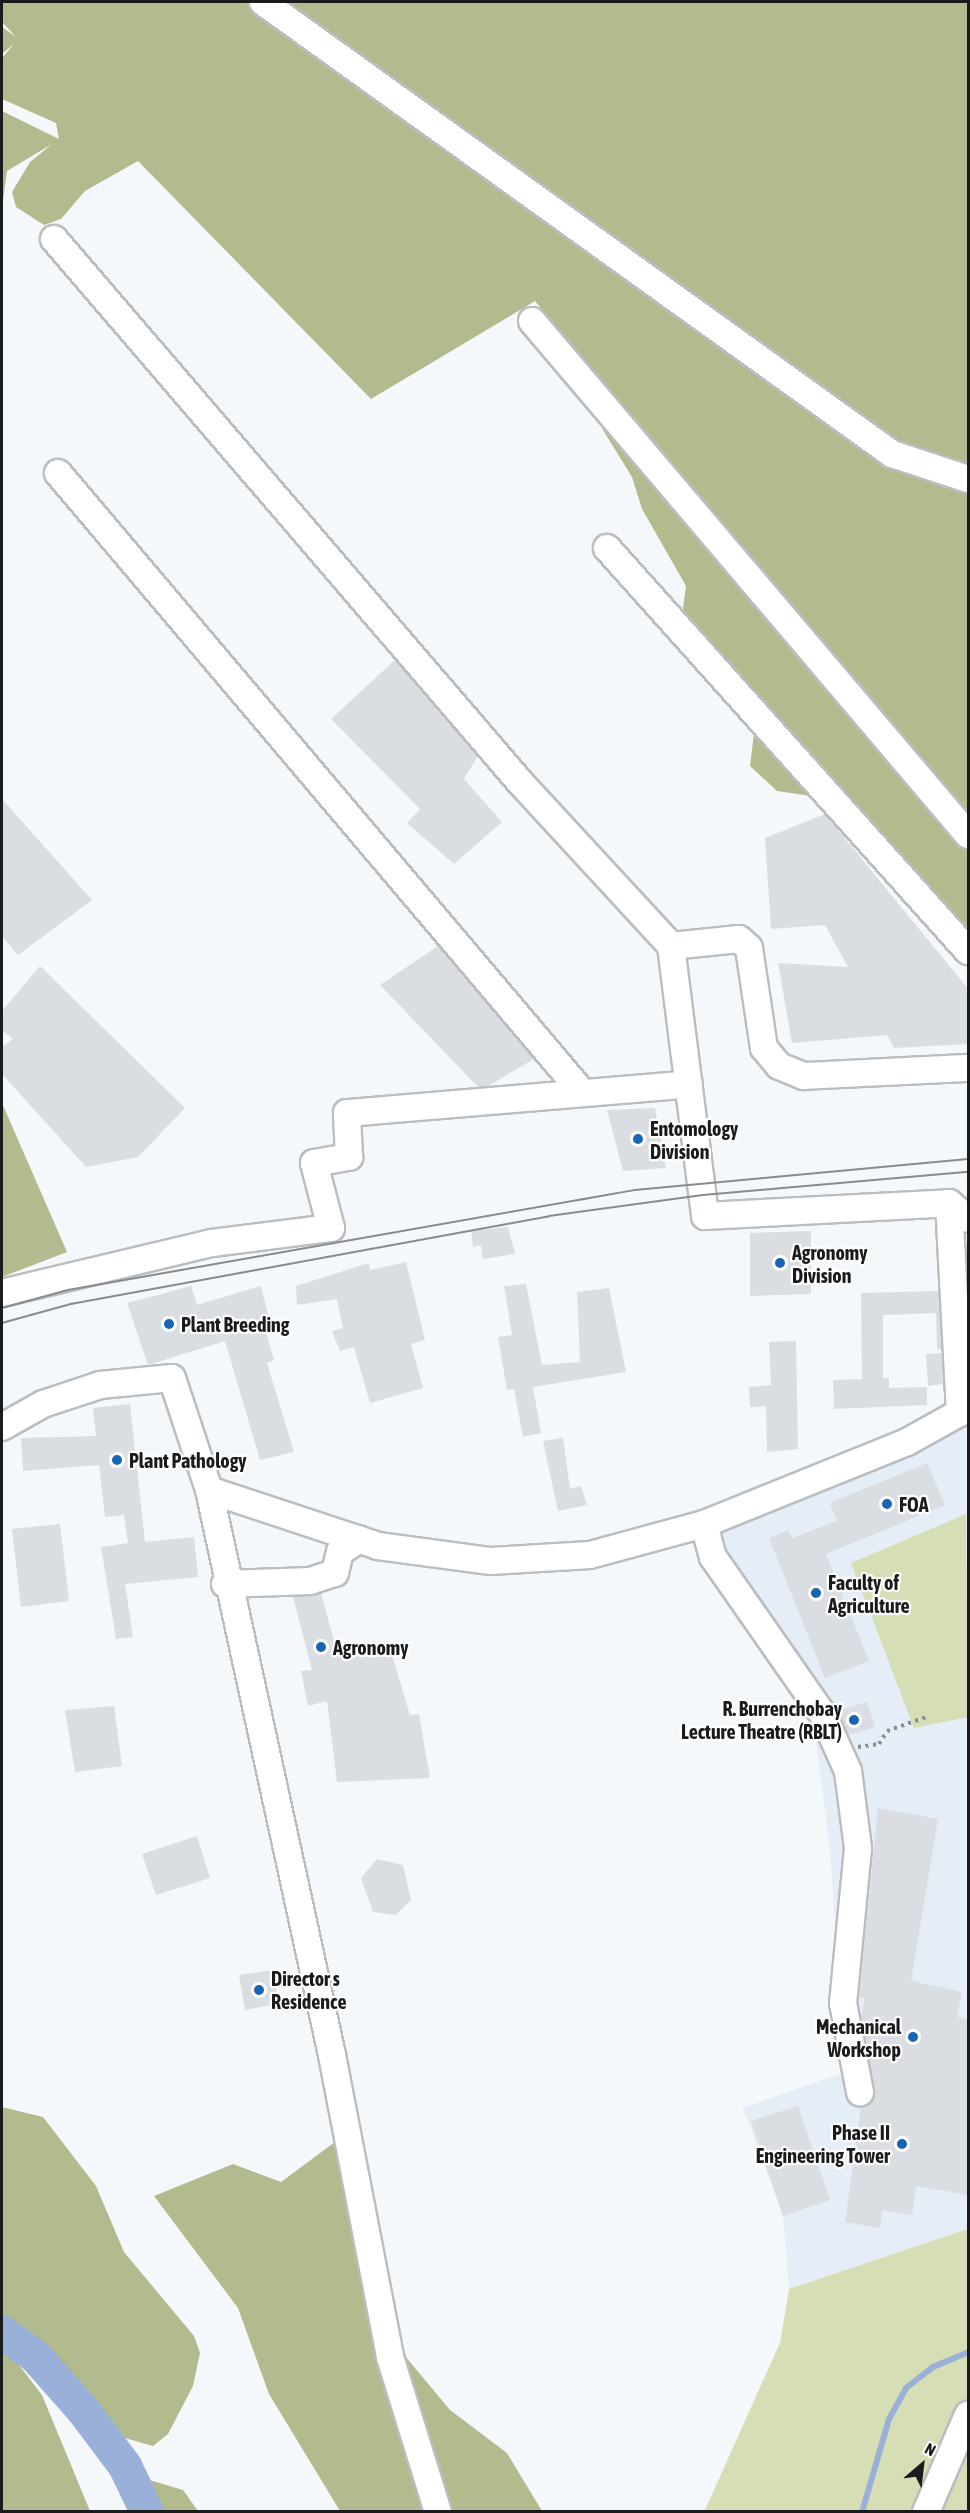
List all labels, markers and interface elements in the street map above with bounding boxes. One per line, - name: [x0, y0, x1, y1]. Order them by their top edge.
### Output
- place label: Entomology Division: [650, 1116, 738, 1163]
- marker: Entomology Division: [631, 1132, 645, 1146]
- place label: Agronomy Division: [792, 1240, 867, 1287]
- marker: Agronomy Division: [773, 1256, 787, 1270]
- place label: Plant Breeding: [181, 1312, 289, 1336]
- marker: Plant Breeding: [162, 1317, 176, 1331]
- place label: Plant Pathology: [129, 1448, 246, 1472]
- marker: Plant Pathology: [110, 1453, 124, 1467]
- place label: FOA: [899, 1492, 929, 1516]
- marker: FOA: [880, 1497, 894, 1511]
- place label: Faculty of Agriculture: [828, 1570, 910, 1617]
- marker: Faculty of Agriculture: [809, 1586, 823, 1600]
- place label: Agronomy: [333, 1635, 408, 1659]
- marker: Agronomy: [314, 1640, 328, 1654]
- place label: R. Burrenchobay Lecture Theatre (RBLT): [681, 1696, 842, 1743]
- marker: R. Burrenchobay Lecture Theatre (RBLT): [847, 1713, 861, 1727]
- place label: Director s Residence: [271, 1966, 346, 2013]
- marker: Director s Residence: [252, 1983, 266, 1997]
- place label: Mechanical Workshop: [816, 2014, 901, 2061]
- marker: Mechanical Workshop: [906, 2030, 920, 2044]
- place label: Phase II Engineering Tower: [756, 2120, 890, 2167]
- marker: Phase II Engineering Tower: [895, 2137, 909, 2151]
- north arrow: [892, 2435, 952, 2495]
- text: N: [922, 2439, 939, 2459]

